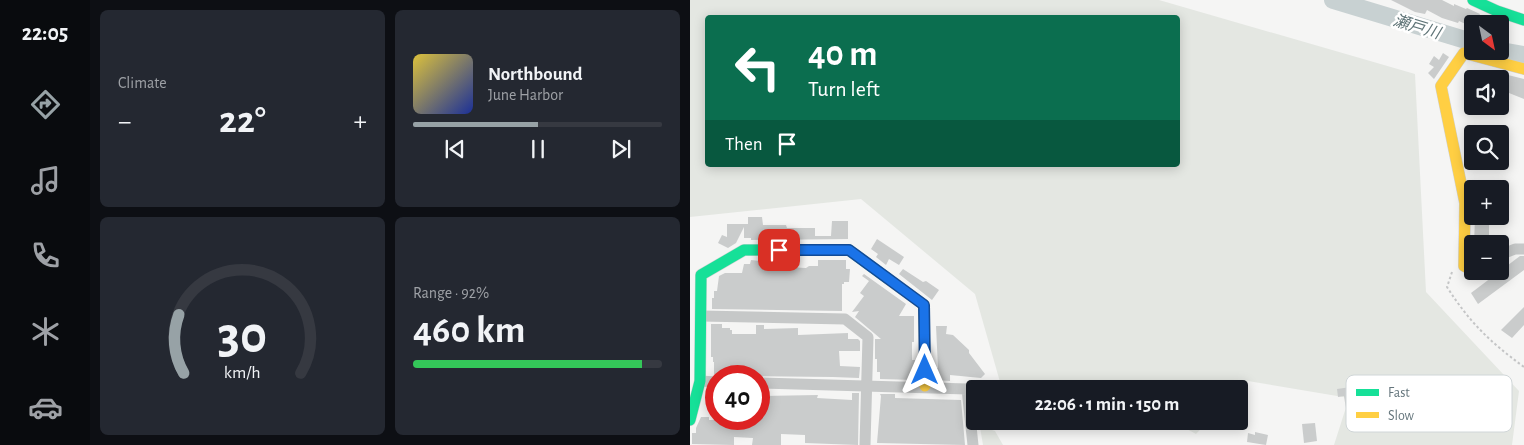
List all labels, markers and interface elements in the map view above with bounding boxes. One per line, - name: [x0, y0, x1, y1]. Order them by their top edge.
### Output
- water label: 瀬戸川: [1391, 11, 1444, 42]
- north arrow: [1464, 15, 1509, 60]
- map controls: [1464, 15, 1509, 280]
- text: 22:05: [22, 22, 68, 44]
- icon: left: [725, 35, 790, 100]
- text: 40 m: [808, 37, 877, 72]
- text: Northbound: [488, 65, 583, 84]
- button: sound: [1464, 70, 1509, 115]
- text: Climate: [118, 75, 167, 91]
- text: Turn left: [808, 78, 880, 100]
- icon: directions: [28, 87, 63, 122]
- text: June Harbor: [488, 87, 563, 103]
- text: 22°: [219, 102, 266, 140]
- text: −: [118, 108, 131, 136]
- text: +: [354, 108, 367, 136]
- button: search: [1464, 125, 1509, 170]
- icon: arrive: [773, 130, 801, 158]
- icon: previous: [441, 135, 469, 163]
- icon: pause: [524, 135, 552, 163]
- icon: next: [607, 135, 635, 163]
- text: Then: [725, 135, 763, 154]
- icon: music: [28, 163, 63, 198]
- button: +: [1464, 180, 1509, 225]
- pin: [758, 229, 800, 271]
- button: −: [1464, 235, 1509, 280]
- icon: arrive: [765, 236, 793, 264]
- icon: phone: [28, 238, 63, 273]
- text: Range · 92%: [413, 285, 489, 301]
- text: 30: [218, 310, 267, 362]
- text: 460 km: [413, 312, 525, 350]
- icon: climate: [28, 314, 63, 349]
- position arrow: [898, 343, 950, 395]
- text: km/h: [224, 364, 261, 382]
- speed limit sign: 40: [705, 365, 770, 430]
- legend: [1346, 375, 1512, 432]
- text: Fast: [1388, 386, 1410, 400]
- icon: car: [28, 390, 63, 425]
- text: 22:06 · 1 min · 150 m: [1035, 395, 1179, 414]
- text: Slow: [1388, 409, 1415, 423]

